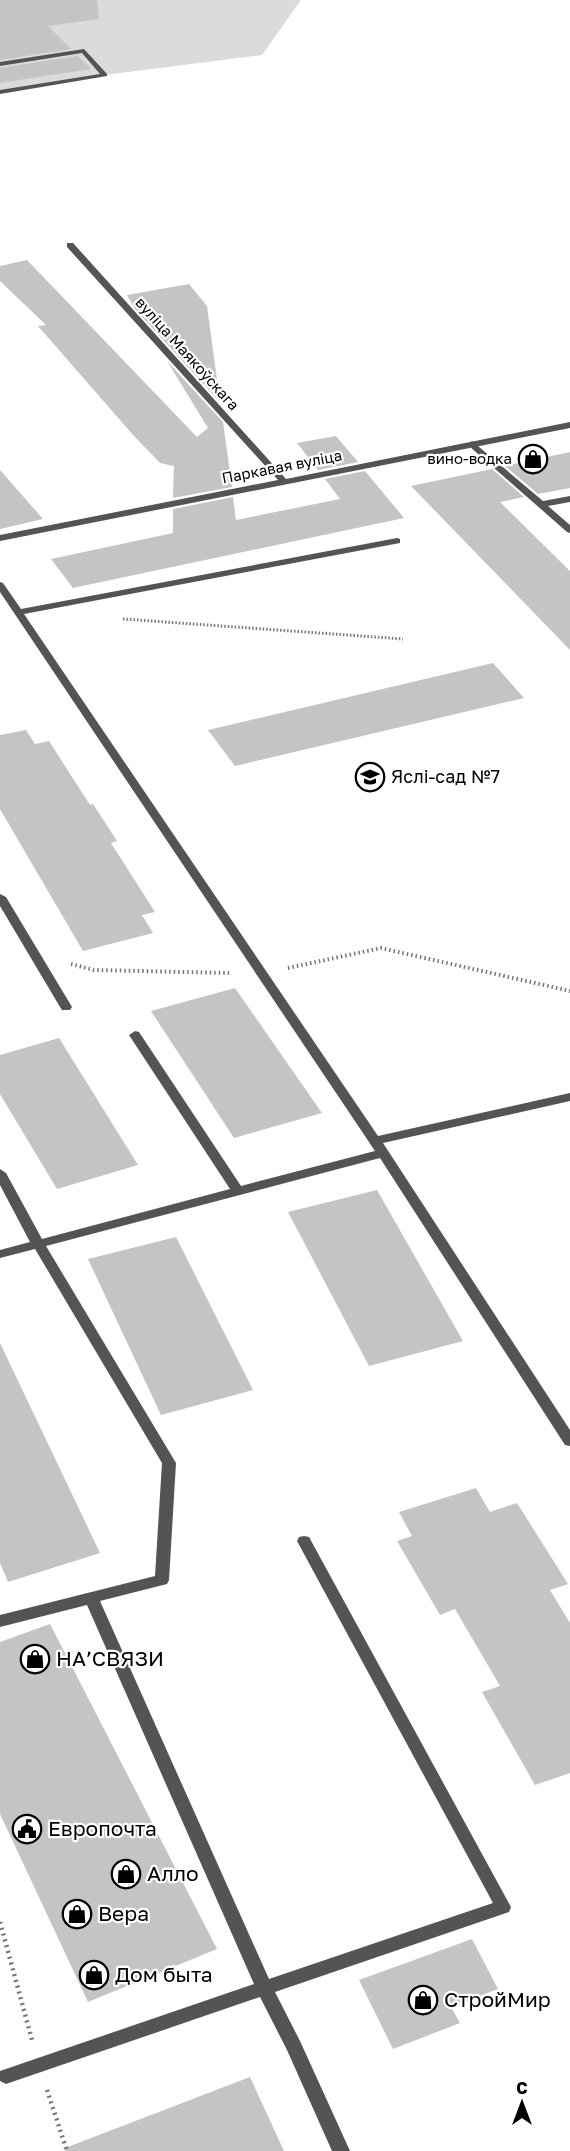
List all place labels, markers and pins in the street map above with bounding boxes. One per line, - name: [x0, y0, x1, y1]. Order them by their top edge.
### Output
- shop icon: вино-водка: [517, 443, 549, 475]
- place label: вино-водка: [427, 449, 512, 467]
- school or university icon: Яслі-сад №7: [354, 761, 386, 793]
- place label: Яслі-сад №7: [391, 765, 500, 787]
- shop icon: НАʼСВЯЗИ: [19, 1643, 51, 1675]
- place label: НАʼСВЯЗИ: [56, 1645, 164, 1671]
- public building icon: Европочта: [11, 1813, 43, 1845]
- place label: Европочта: [48, 1815, 157, 1841]
- shop icon: Алло: [110, 1858, 142, 1890]
- place label: Алло: [147, 1860, 199, 1886]
- shop icon: Вера: [61, 1898, 93, 1930]
- place label: Вера: [98, 1900, 149, 1926]
- shop icon: Дом быта: [78, 1959, 110, 1991]
- place label: Дом быта: [115, 1961, 213, 1987]
- shop icon: СтройМир: [407, 1984, 439, 2016]
- place label: СтройМир: [444, 1986, 551, 2012]

